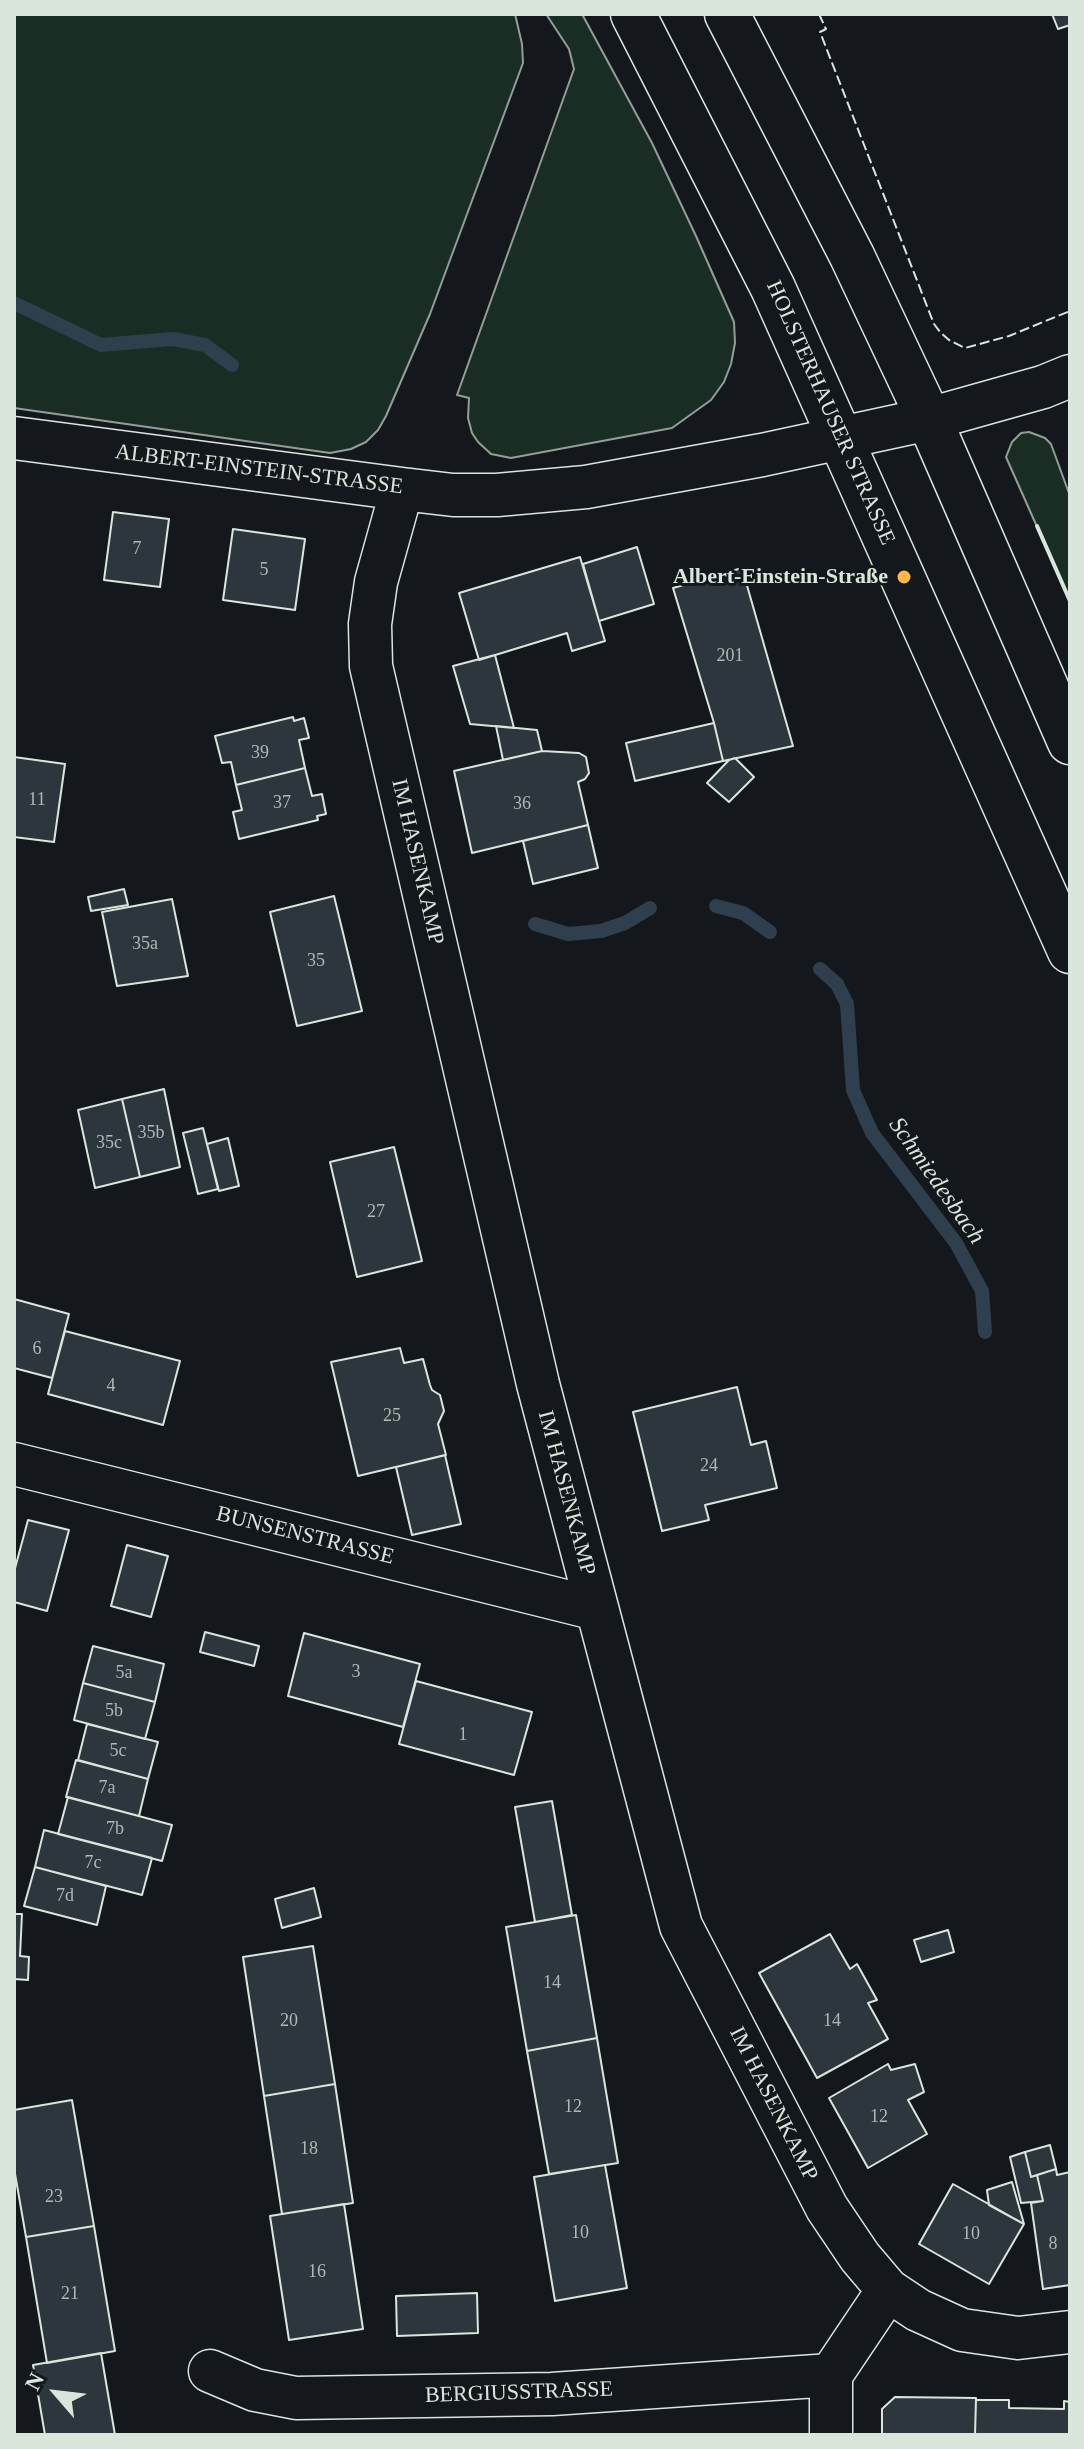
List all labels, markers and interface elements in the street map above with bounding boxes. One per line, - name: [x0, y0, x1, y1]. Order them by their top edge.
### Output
- street label: HOLSTERHAUSER STRASSE: [760, 277, 900, 549]
- street label: ALBERT-EINSTEIN-STRASSE: [113, 439, 405, 501]
- house number: 7: [132, 538, 142, 560]
- house number: 5: [260, 559, 268, 581]
- place label: Albert-Einstein-Straße: [673, 564, 888, 590]
- marker: Albert-Einstein-Straße: [895, 568, 913, 586]
- house number: 201: [716, 645, 744, 667]
- house number: 39: [251, 742, 269, 764]
- street label: IM HASENKAMP: [385, 777, 449, 947]
- house number: 11: [28, 789, 46, 811]
- house number: 37: [273, 792, 291, 814]
- house number: 36: [513, 793, 531, 815]
- house number: 35a: [132, 933, 158, 955]
- house number: 35: [307, 950, 325, 972]
- water label: Schmiedesbach: [882, 1112, 990, 1250]
- house number: 35b: [138, 1122, 164, 1144]
- house number: 35c: [96, 1132, 122, 1154]
- house number: 27: [367, 1201, 385, 1223]
- house number: 6: [32, 1338, 42, 1360]
- house number: 4: [106, 1375, 116, 1397]
- house number: 25: [383, 1405, 401, 1427]
- street label: IM HASENKAMP: [531, 1408, 601, 1578]
- house number: 24: [700, 1455, 718, 1477]
- street label: BUNSENSTRASSE: [213, 1501, 397, 1571]
- house number: 3: [352, 1661, 360, 1683]
- house number: 5a: [116, 1662, 132, 1684]
- house number: 5b: [105, 1700, 123, 1722]
- house number: 1: [458, 1724, 468, 1746]
- house number: 5c: [110, 1740, 126, 1762]
- house number: 7a: [99, 1777, 115, 1799]
- house number: 7b: [106, 1818, 124, 1840]
- house number: 7c: [85, 1852, 101, 1874]
- house number: 7d: [56, 1885, 74, 1907]
- house number: 14: [543, 1972, 561, 1994]
- house number: 20: [280, 2010, 298, 2032]
- house number: 14: [823, 2010, 841, 2032]
- street label: IM HASENKAMP: [723, 2023, 823, 2185]
- house number: 12: [564, 2096, 582, 2118]
- house number: 12: [870, 2106, 888, 2128]
- house number: 18: [300, 2138, 318, 2160]
- house number: 23: [45, 2186, 63, 2208]
- house number: 10: [571, 2222, 589, 2244]
- house number: 10: [962, 2223, 980, 2245]
- house number: 8: [1048, 2233, 1058, 2255]
- house number: 16: [308, 2261, 326, 2283]
- house number: 21: [61, 2283, 79, 2305]
- north arrow: [16, 2353, 96, 2433]
- text: N: [20, 2369, 49, 2394]
- street label: BERGIUSSTRASSE: [424, 2377, 614, 2409]

